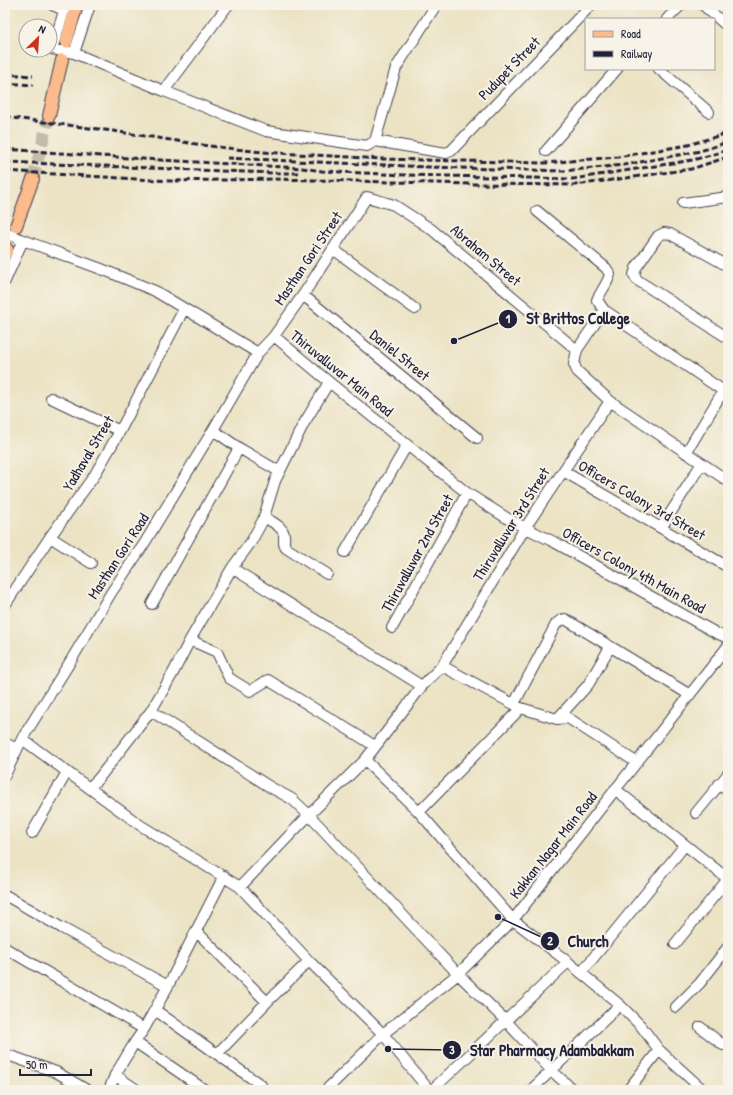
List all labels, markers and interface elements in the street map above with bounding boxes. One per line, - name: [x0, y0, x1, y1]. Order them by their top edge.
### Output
- north arrow: [18, 18, 58, 58]
- legend: [585, 18, 715, 70]
- text: N: [37, 21, 48, 37]
- text: Road: [621, 25, 641, 42]
- street label: Pudupet Street: [473, 31, 545, 104]
- text: Railway: [621, 45, 652, 62]
- street label: Masthan Gori Street: [269, 206, 348, 309]
- street label: Abraham Street: [446, 219, 526, 291]
- callout: St Brittos College: [498, 305, 638, 333]
- text: St Brittos College: [526, 307, 630, 330]
- text: 1: [506, 310, 511, 327]
- street label: Daniel Street: [366, 324, 435, 386]
- street label: Thiruvalluvar Main Road: [286, 325, 398, 421]
- street label: Yadhaval Street: [57, 411, 119, 495]
- street label: Officers Colony 3rd Street: [574, 455, 710, 545]
- street label: Thiruvalluvar 3rd Street: [467, 462, 555, 585]
- street label: Thiruvalluvar 2nd Street: [376, 489, 459, 616]
- street label: Masthan Gori Road: [82, 509, 154, 603]
- street label: Officers Colony 4th Main Road: [559, 522, 710, 618]
- street label: Kakkan Nagar Main Road: [504, 787, 602, 903]
- callout: Church: [540, 927, 617, 955]
- text: Church: [568, 930, 609, 952]
- text: 2: [547, 932, 553, 949]
- callout: Star Pharmacy Adambakkam: [442, 1036, 642, 1064]
- text: Star Pharmacy Adambakkam: [470, 1039, 634, 1062]
- text: 3: [449, 1041, 455, 1058]
- scale bar: [20, 1051, 91, 1077]
- text: 50 m: [26, 1056, 47, 1073]

